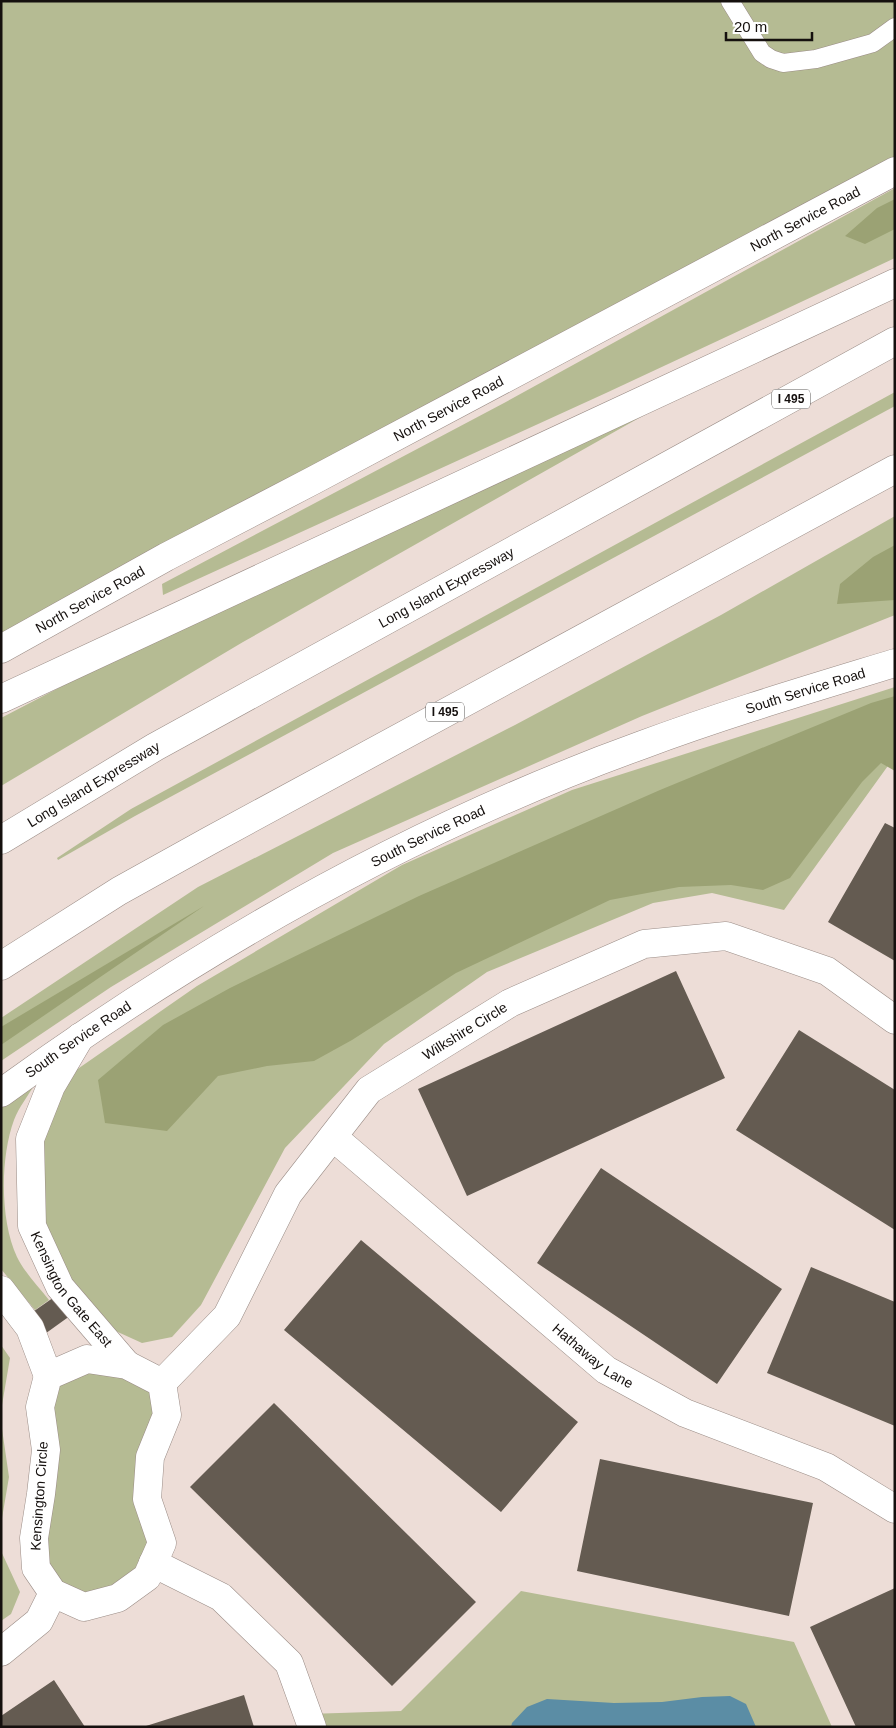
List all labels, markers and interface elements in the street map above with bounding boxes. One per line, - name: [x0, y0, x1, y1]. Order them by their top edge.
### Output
- scale bar: [726, 10, 812, 42]
- text: 20 m: [734, 18, 767, 35]
- street label: North Service Road: [747, 183, 863, 255]
- street label: North Service Road: [391, 373, 506, 444]
- road number: I 495: [772, 389, 810, 408]
- street label: Long Island Expressway: [376, 544, 517, 631]
- street label: North Service Road: [33, 563, 147, 636]
- street label: South Service Road: [743, 665, 867, 717]
- road number: I 495: [426, 702, 464, 722]
- street label: Long Island Expressway: [24, 738, 162, 830]
- street label: South Service Road: [368, 802, 487, 870]
- street label: South Service Road: [22, 998, 134, 1081]
- street label: Wilkshire Circle: [419, 999, 510, 1063]
- street label: Kensington Gate East: [28, 1229, 116, 1350]
- street label: Hathaway Lane: [549, 1320, 636, 1391]
- street label: Kensington Circle: [27, 1441, 51, 1551]

